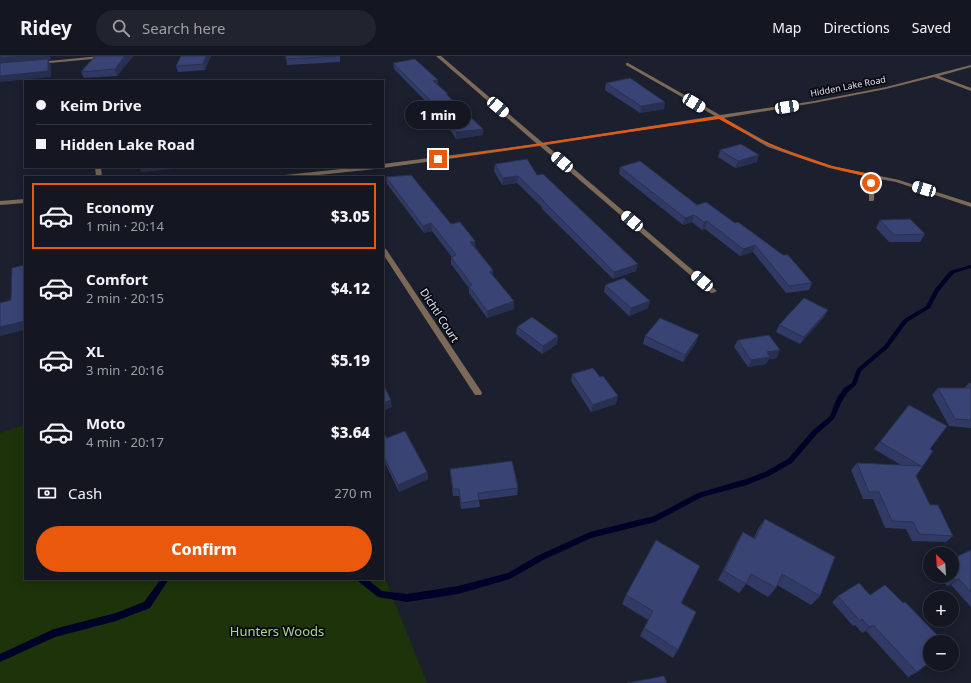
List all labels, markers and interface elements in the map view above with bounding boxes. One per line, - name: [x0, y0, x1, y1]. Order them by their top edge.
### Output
- search box: [96, 10, 376, 46]
- text: Ridey: [20, 15, 72, 41]
- icon: search: [110, 17, 132, 39]
- text: Search here: [142, 18, 225, 38]
- text: Map: [772, 18, 801, 37]
- text: Directions: [823, 18, 890, 37]
- text: Saved: [912, 18, 951, 37]
- street label: Hidden Lake Road: [809, 72, 887, 100]
- car: [681, 92, 707, 114]
- text: Keim Drive: [60, 95, 142, 115]
- car: [485, 95, 511, 119]
- car: [774, 99, 800, 115]
- callout: 1 min: [405, 101, 471, 129]
- text: 1 min: [420, 106, 456, 124]
- text: Hidden Lake Road: [60, 134, 195, 154]
- route end: [429, 150, 447, 168]
- car: [549, 150, 575, 174]
- route start: [862, 174, 880, 192]
- car: [911, 180, 937, 198]
- text: Economy: [86, 197, 154, 217]
- icon: car: [38, 198, 74, 234]
- text: $3.05: [331, 206, 370, 226]
- car: [619, 209, 645, 233]
- text: 1 min · 20:14: [86, 217, 164, 235]
- text: Comfort: [86, 269, 148, 289]
- car: [689, 269, 715, 293]
- icon: car: [38, 270, 74, 306]
- text: $4.12: [331, 278, 370, 298]
- street label: Dichtl Court: [417, 285, 463, 345]
- text: 2 min · 20:15: [86, 289, 164, 307]
- text: XL: [86, 341, 104, 361]
- icon: car: [38, 342, 74, 378]
- text: $5.19: [331, 350, 370, 370]
- text: 3 min · 20:16: [86, 361, 164, 379]
- text: Moto: [86, 413, 125, 433]
- icon: car: [38, 414, 74, 450]
- text: $3.64: [331, 422, 370, 442]
- text: 4 min · 20:17: [86, 433, 164, 451]
- icon: cash: [36, 482, 58, 504]
- text: Cash: [68, 483, 102, 503]
- text: 270 m: [334, 484, 372, 502]
- button: Confirm: [36, 526, 372, 572]
- north arrow: [923, 547, 959, 583]
- map controls: [923, 547, 959, 671]
- button: +: [923, 591, 959, 627]
- park label: Hunters Woods: [230, 622, 324, 640]
- button: −: [923, 635, 959, 671]

